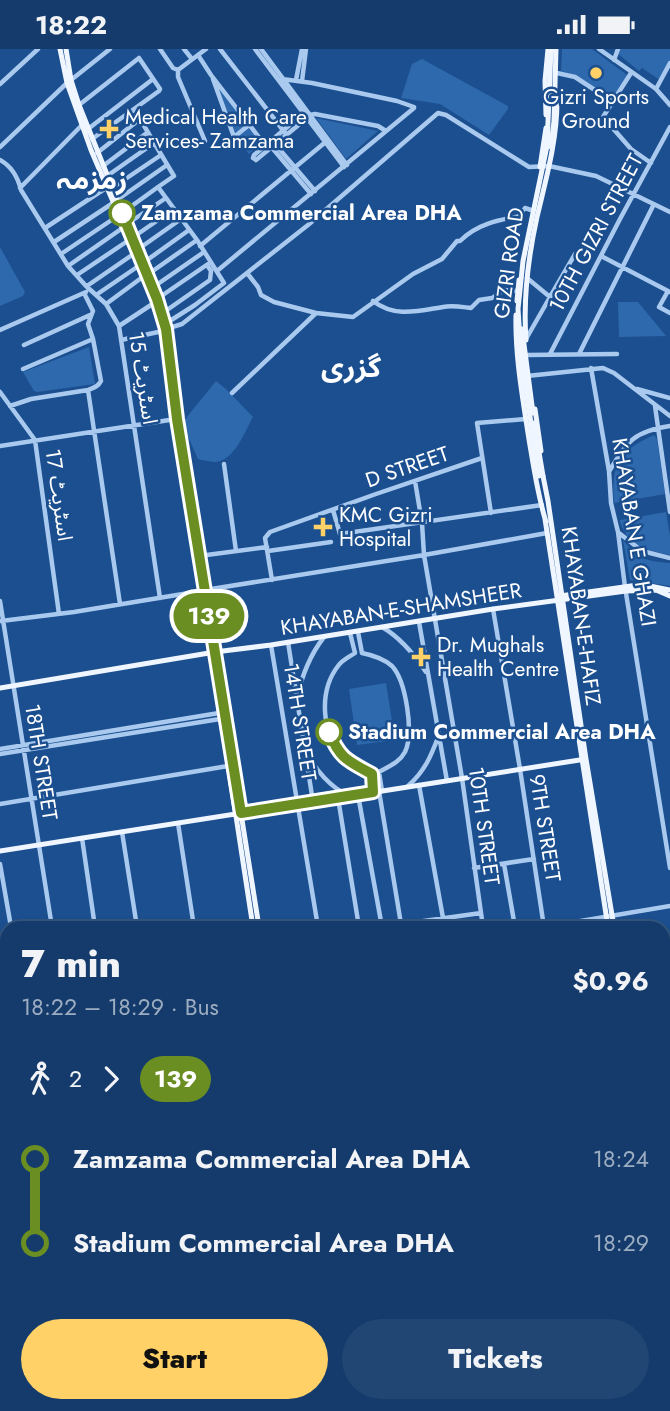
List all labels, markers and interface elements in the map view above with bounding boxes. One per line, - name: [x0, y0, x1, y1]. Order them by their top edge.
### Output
- text: 18:22: [35, 6, 107, 44]
- marker: Gizri Sports Ground: [588, 65, 604, 81]
- place label: Gizri Sports Ground: [543, 82, 649, 136]
- place label: Medical Health Care Services- Zamzama: [125, 102, 307, 156]
- marker: Medical Health Care Services- Zamzama: [99, 119, 119, 139]
- street label: 10TH GIZRI STREET: [542, 148, 650, 317]
- district label: زمزمہ: [57, 159, 127, 200]
- place label: Zamzama Commercial Area DHA: [141, 198, 462, 228]
- marker: Zamzama Commercial Area DHA: [109, 200, 135, 226]
- street label: GIZRI ROAD: [486, 205, 532, 321]
- street label: اسٹریٹ 15: [121, 329, 165, 427]
- district label: گزری: [321, 347, 381, 388]
- street label: KHAYABAN E GHAZI: [604, 436, 664, 628]
- street label: D STREET: [361, 439, 453, 495]
- street label: اسٹریٹ 17: [38, 447, 80, 543]
- place label: KMC Gizri Hospital: [339, 500, 433, 554]
- marker: KMC Gizri Hospital: [313, 517, 333, 537]
- street label: KHAYABAN-E-HAFIZ: [554, 524, 609, 708]
- street label: KHAYABAN-E-SHAMSHEER: [278, 575, 524, 643]
- line badge: 139: [169, 593, 249, 639]
- text: 139: [187, 598, 231, 633]
- place label: Dr. Mughals Health Centre: [437, 630, 559, 684]
- marker: Dr. Mughals Health Centre: [411, 647, 431, 667]
- street label: 14TH STREET: [276, 661, 324, 783]
- street label: 18TH STREET: [17, 702, 65, 822]
- place label: Stadium Commercial Area DHA: [348, 717, 656, 747]
- marker: Stadium Commercial Area DHA: [316, 719, 342, 745]
- street label: 10TH STREET: [461, 765, 507, 887]
- street label: 9TH STREET: [522, 772, 568, 884]
- text: 7 min: [21, 936, 121, 991]
- text: $0.96: [572, 962, 649, 1000]
- text: 18:22 – 18:29 · Bus: [21, 990, 219, 1024]
- icon: walk: [21, 1060, 59, 1098]
- icon: forward: [92, 1060, 130, 1098]
- text: 139: [154, 1061, 197, 1096]
- text: 2: [69, 1062, 82, 1096]
- text: Zamzama Commercial Area DHA: [73, 1140, 470, 1178]
- text: 18:24: [593, 1142, 649, 1176]
- text: Stadium Commercial Area DHA: [73, 1224, 454, 1262]
- text: 18:29: [593, 1226, 649, 1260]
- button: Start: [21, 1319, 328, 1399]
- button: Tickets: [342, 1319, 649, 1399]

